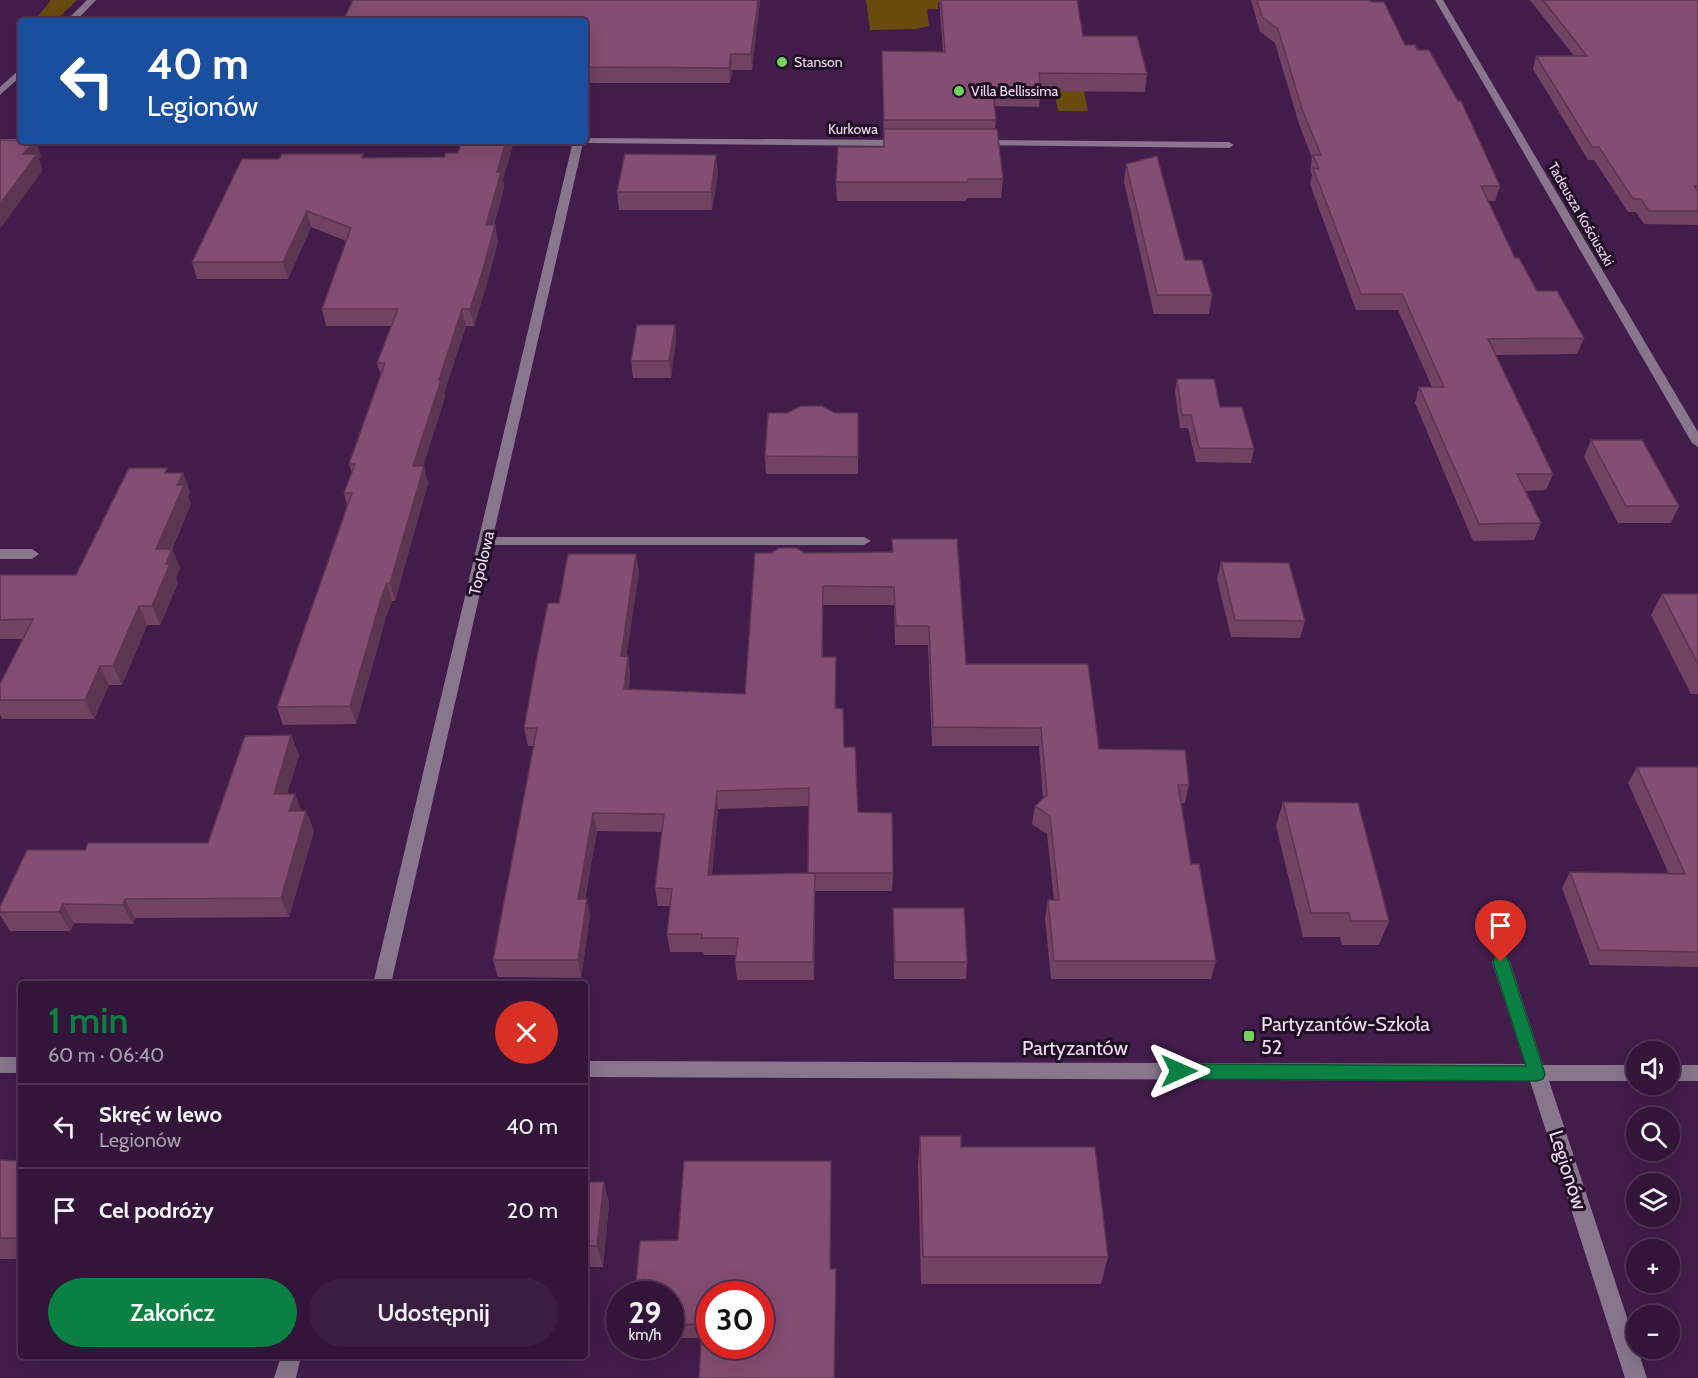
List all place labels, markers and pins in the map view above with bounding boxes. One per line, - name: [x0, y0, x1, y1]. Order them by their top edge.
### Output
- place label: Stanson: [794, 53, 843, 71]
- marker: Stanson: [775, 55, 789, 69]
- place label: Villa Bellissima: [971, 82, 1059, 100]
- marker: Villa Bellissima: [952, 84, 966, 98]
- pin: [1475, 900, 1526, 962]
- place label: Partyzantów-Szkoła 52: [1261, 1012, 1430, 1059]
- marker: Partyzantów-Szkoła 52: [1242, 1029, 1256, 1043]

